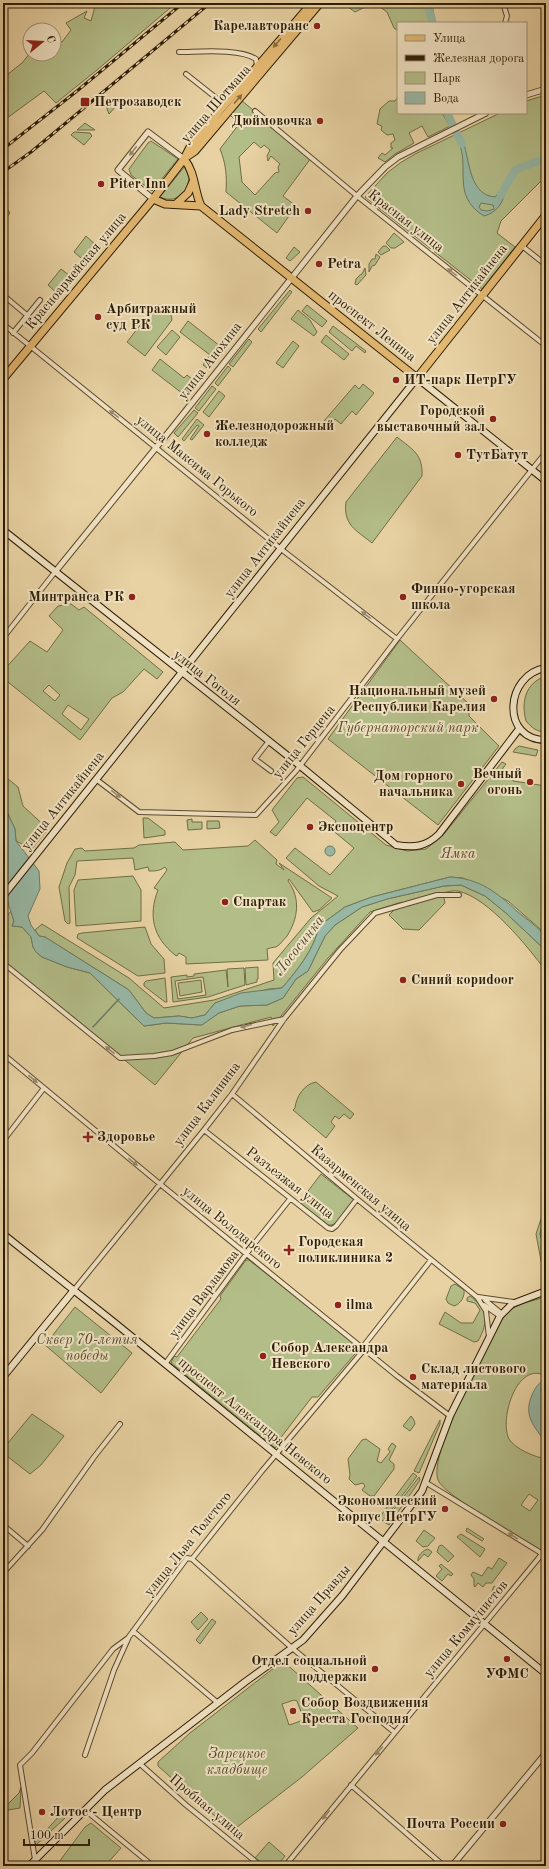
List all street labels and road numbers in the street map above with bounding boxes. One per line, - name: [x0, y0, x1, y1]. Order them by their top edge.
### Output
- street label: улица Шотмана: [178, 62, 254, 146]
- street label: Красная улица: [365, 187, 447, 255]
- street label: Красноармейская улица: [23, 210, 129, 332]
- street label: улица Антикайнена: [424, 241, 510, 347]
- street label: проспект Ленина: [326, 288, 418, 364]
- street label: улица Анохина: [176, 320, 245, 402]
- street label: улица Максима Горького: [133, 413, 261, 519]
- street label: улица Антикайнена: [222, 495, 308, 601]
- street label: улица Гоголя: [171, 647, 243, 709]
- street label: улица Герцена: [270, 702, 338, 781]
- street label: улица Антикайнена: [19, 749, 107, 853]
- street label: улица Калинина: [171, 1059, 243, 1149]
- street label: Казарменская улица: [308, 1142, 414, 1234]
- street label: Разъезжая улица: [243, 1144, 337, 1222]
- street label: улица Володарского: [180, 1184, 284, 1272]
- street label: улица Варламова: [166, 1247, 242, 1341]
- street label: проспект Александра Невского: [176, 1355, 334, 1487]
- street label: улица Льва Толстого: [142, 1489, 234, 1599]
- street label: улица Правды: [285, 1562, 353, 1638]
- street label: улица Коммунистов: [421, 1578, 511, 1680]
- street label: Пробная улица: [167, 1771, 247, 1843]

